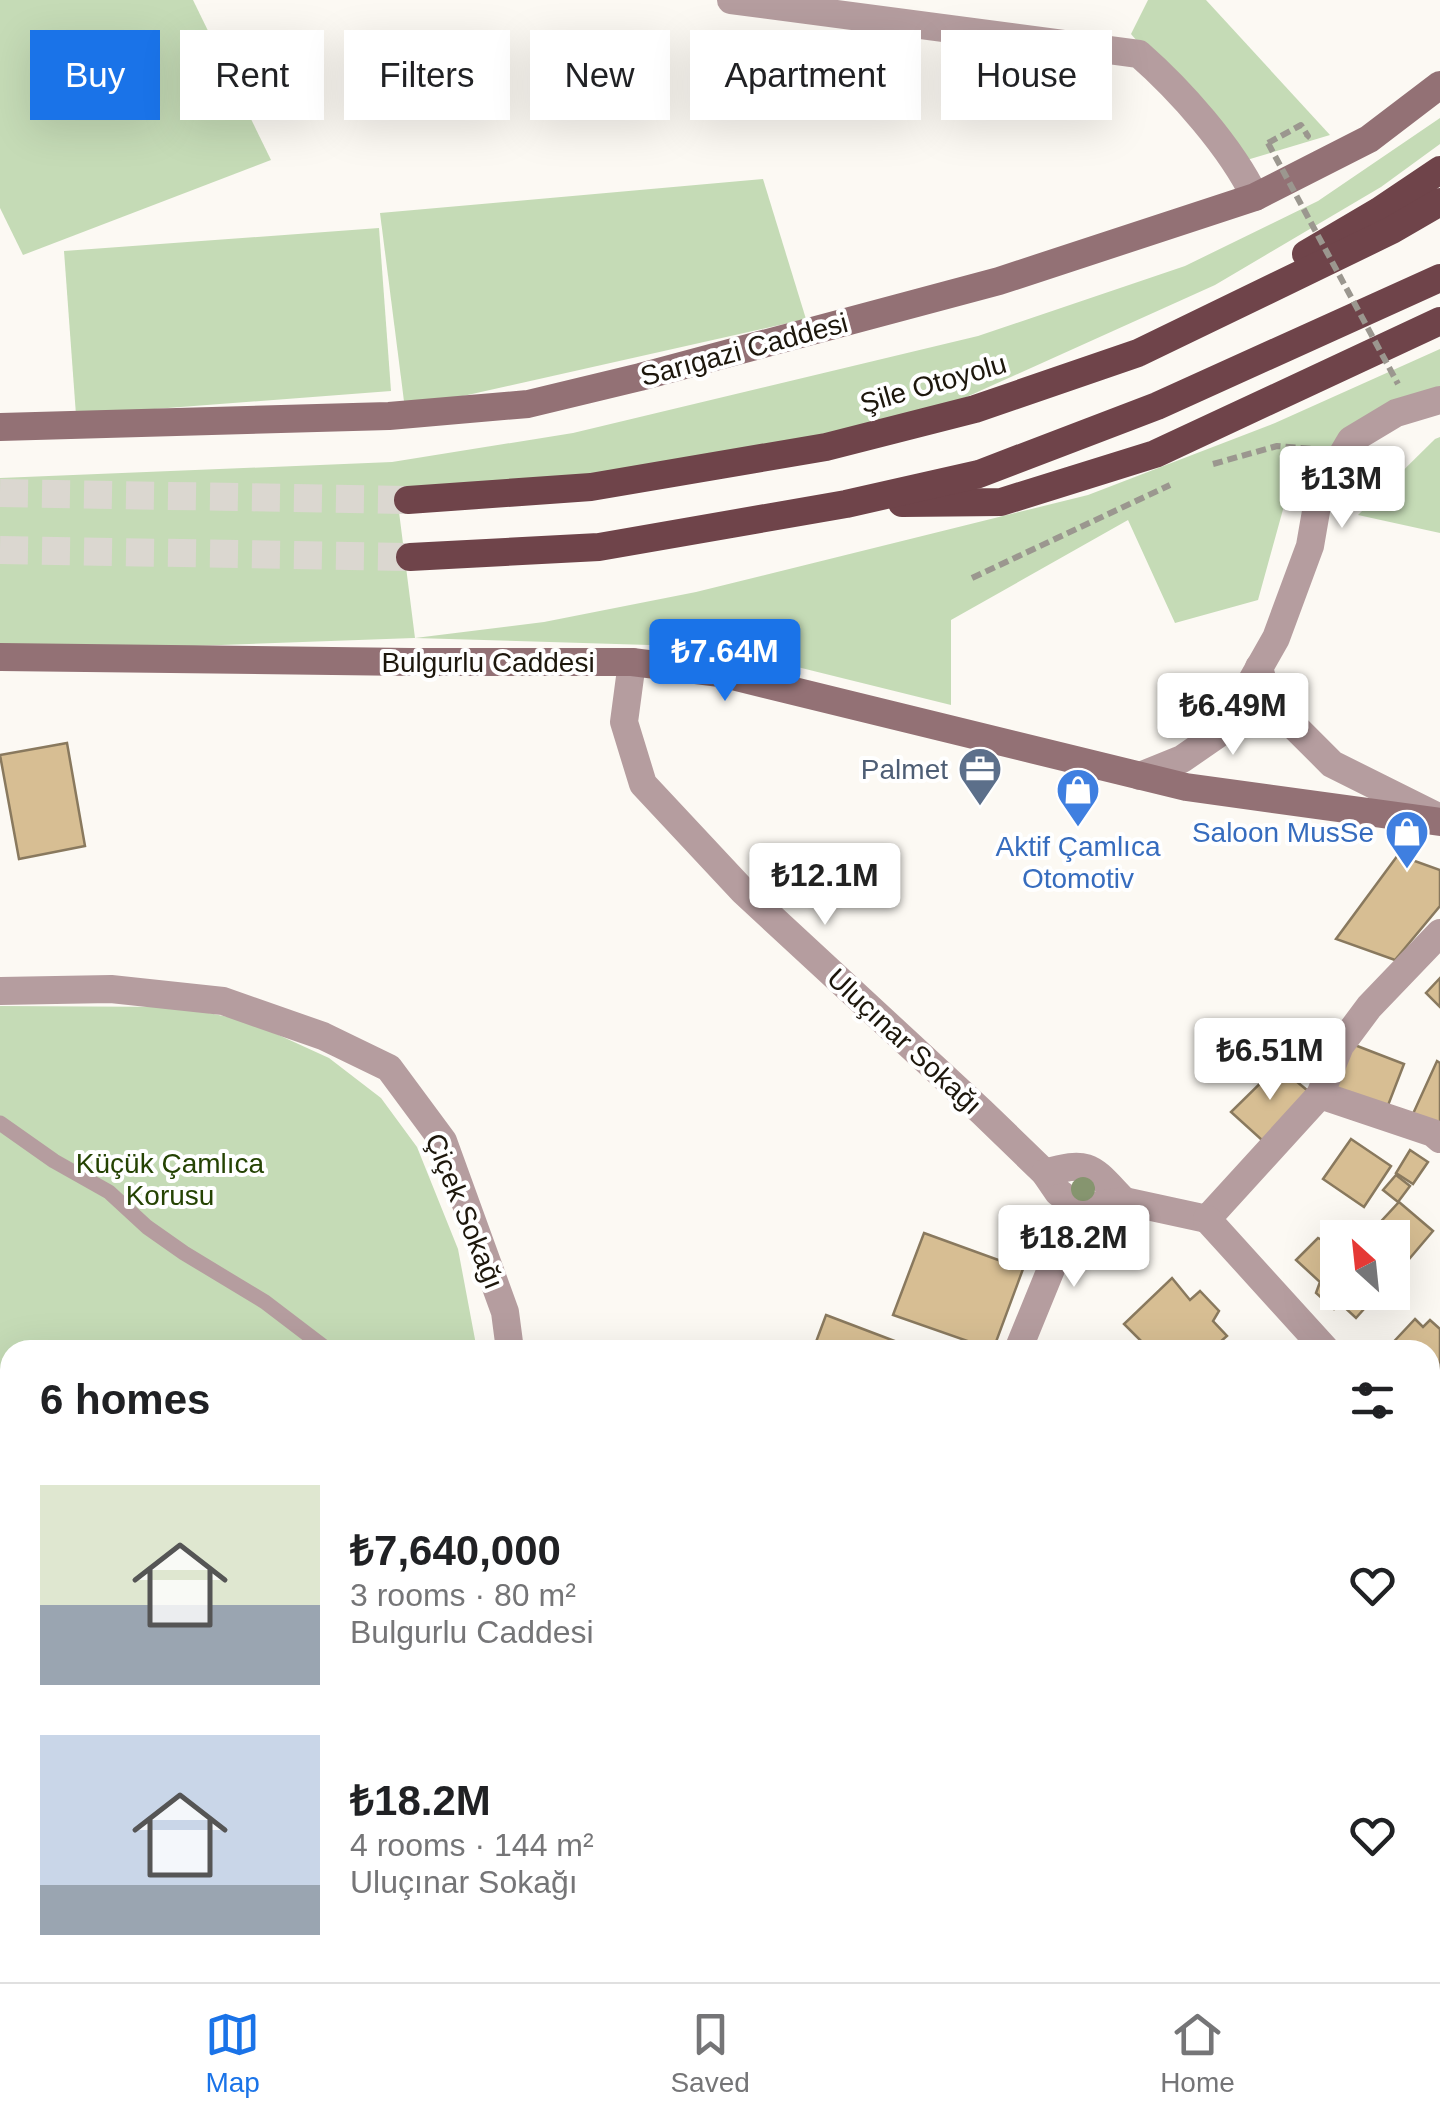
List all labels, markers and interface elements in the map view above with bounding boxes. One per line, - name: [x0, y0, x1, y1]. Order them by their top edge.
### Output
- chip: Buy: [30, 30, 160, 120]
- chip: Rent: [180, 30, 324, 120]
- chip: Filters: [344, 30, 510, 120]
- chip: New: [530, 30, 670, 120]
- chip: Apartment: [690, 30, 921, 120]
- chip: House: [941, 30, 1112, 120]
- street label: Sarıgazi Caddesi: [637, 307, 851, 392]
- street label: Şile Otoyolu: [856, 348, 1010, 419]
- pin: ₺13M: [1283, 446, 1401, 531]
- text: ₺13M: [1302, 460, 1382, 496]
- pin: ₺7.64M: [644, 619, 806, 704]
- text: ₺7.64M: [671, 633, 779, 669]
- street label: Bulgurlu Caddesi: [381, 647, 595, 678]
- pin: ₺6.49M: [1152, 673, 1314, 758]
- text: ₺6.49M: [1179, 687, 1287, 723]
- office icon: Palmet: [957, 746, 1003, 807]
- place label: Palmet: [861, 754, 948, 785]
- shop icon: Aktif Çamlıca Otomotiv: [1055, 767, 1101, 828]
- shop icon: Saloon MusSe: [1384, 809, 1430, 870]
- place label: Saloon MusSe: [1192, 817, 1374, 848]
- place label: Aktif Çamlıca Otomotiv: [996, 831, 1161, 894]
- pin: ₺12.1M: [744, 843, 906, 928]
- text: ₺12.1M: [771, 857, 879, 893]
- street label: Uluçınar Sokağı: [821, 962, 988, 1121]
- pin: ₺6.51M: [1189, 1018, 1351, 1103]
- text: ₺6.51M: [1216, 1032, 1324, 1068]
- street label: Çiçek Sokağı: [419, 1129, 510, 1293]
- park label: Küçük Çamlıca Korusu: [76, 1148, 265, 1211]
- pin: ₺18.2M: [993, 1205, 1155, 1290]
- text: ₺18.2M: [1020, 1219, 1128, 1255]
- north arrow: [1320, 1220, 1410, 1310]
- map controls: [1320, 1220, 1410, 1310]
- icon: filters: [1345, 1373, 1400, 1428]
- text: 6 homes: [40, 1376, 210, 1423]
- icon: home: [120, 1525, 240, 1645]
- text: ₺7,640,000: [350, 1527, 561, 1574]
- icon: heart: [1345, 1558, 1400, 1613]
- text: 3 rooms · 80 m²: [350, 1577, 576, 1613]
- text: Bulgurlu Caddesi: [350, 1614, 594, 1650]
- icon: home: [120, 1775, 240, 1895]
- text: ₺18.2M: [350, 1777, 491, 1824]
- icon: heart: [1345, 1808, 1400, 1863]
- text: 4 rooms · 144 m²: [350, 1827, 594, 1863]
- text: Uluçınar Sokağı: [350, 1864, 578, 1900]
- tab: Map: [205, 2007, 260, 2099]
- tab: Saved: [670, 2007, 750, 2099]
- tab: Home: [1160, 2007, 1235, 2099]

